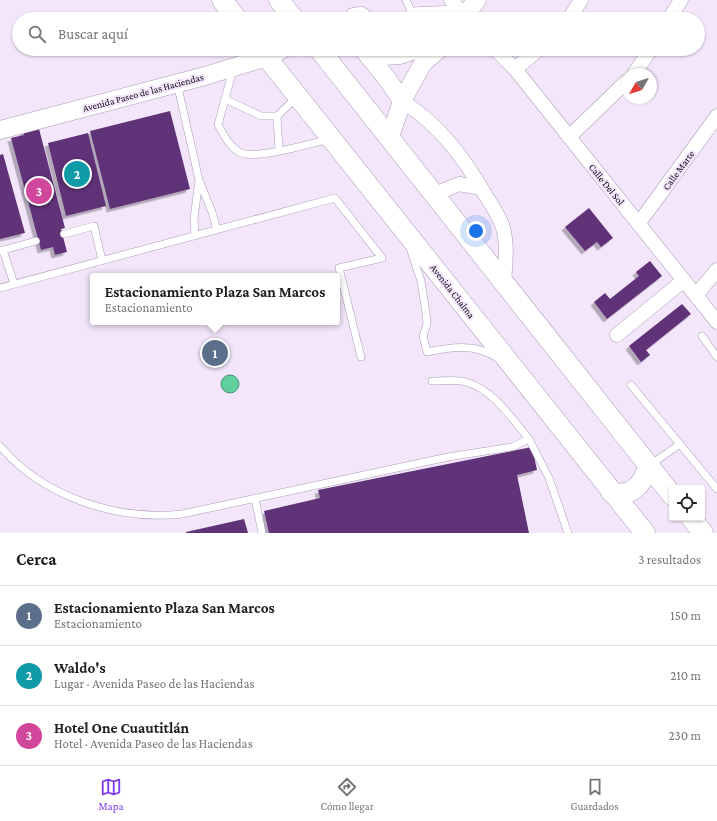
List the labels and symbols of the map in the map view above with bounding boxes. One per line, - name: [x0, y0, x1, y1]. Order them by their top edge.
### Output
- north arrow: [621, 68, 657, 104]
- street label: Avenida Paseo de las Haciendas: [81, 71, 205, 114]
- street label: Calle Marte: [660, 148, 697, 192]
- pin: 2: [64, 159, 90, 189]
- street label: Calle Del Sol: [587, 161, 627, 207]
- pin: 3: [26, 176, 52, 206]
- your location: [466, 221, 486, 241]
- street label: Avenida Chalma: [428, 262, 477, 321]
- pin: 1: [202, 338, 228, 368]

